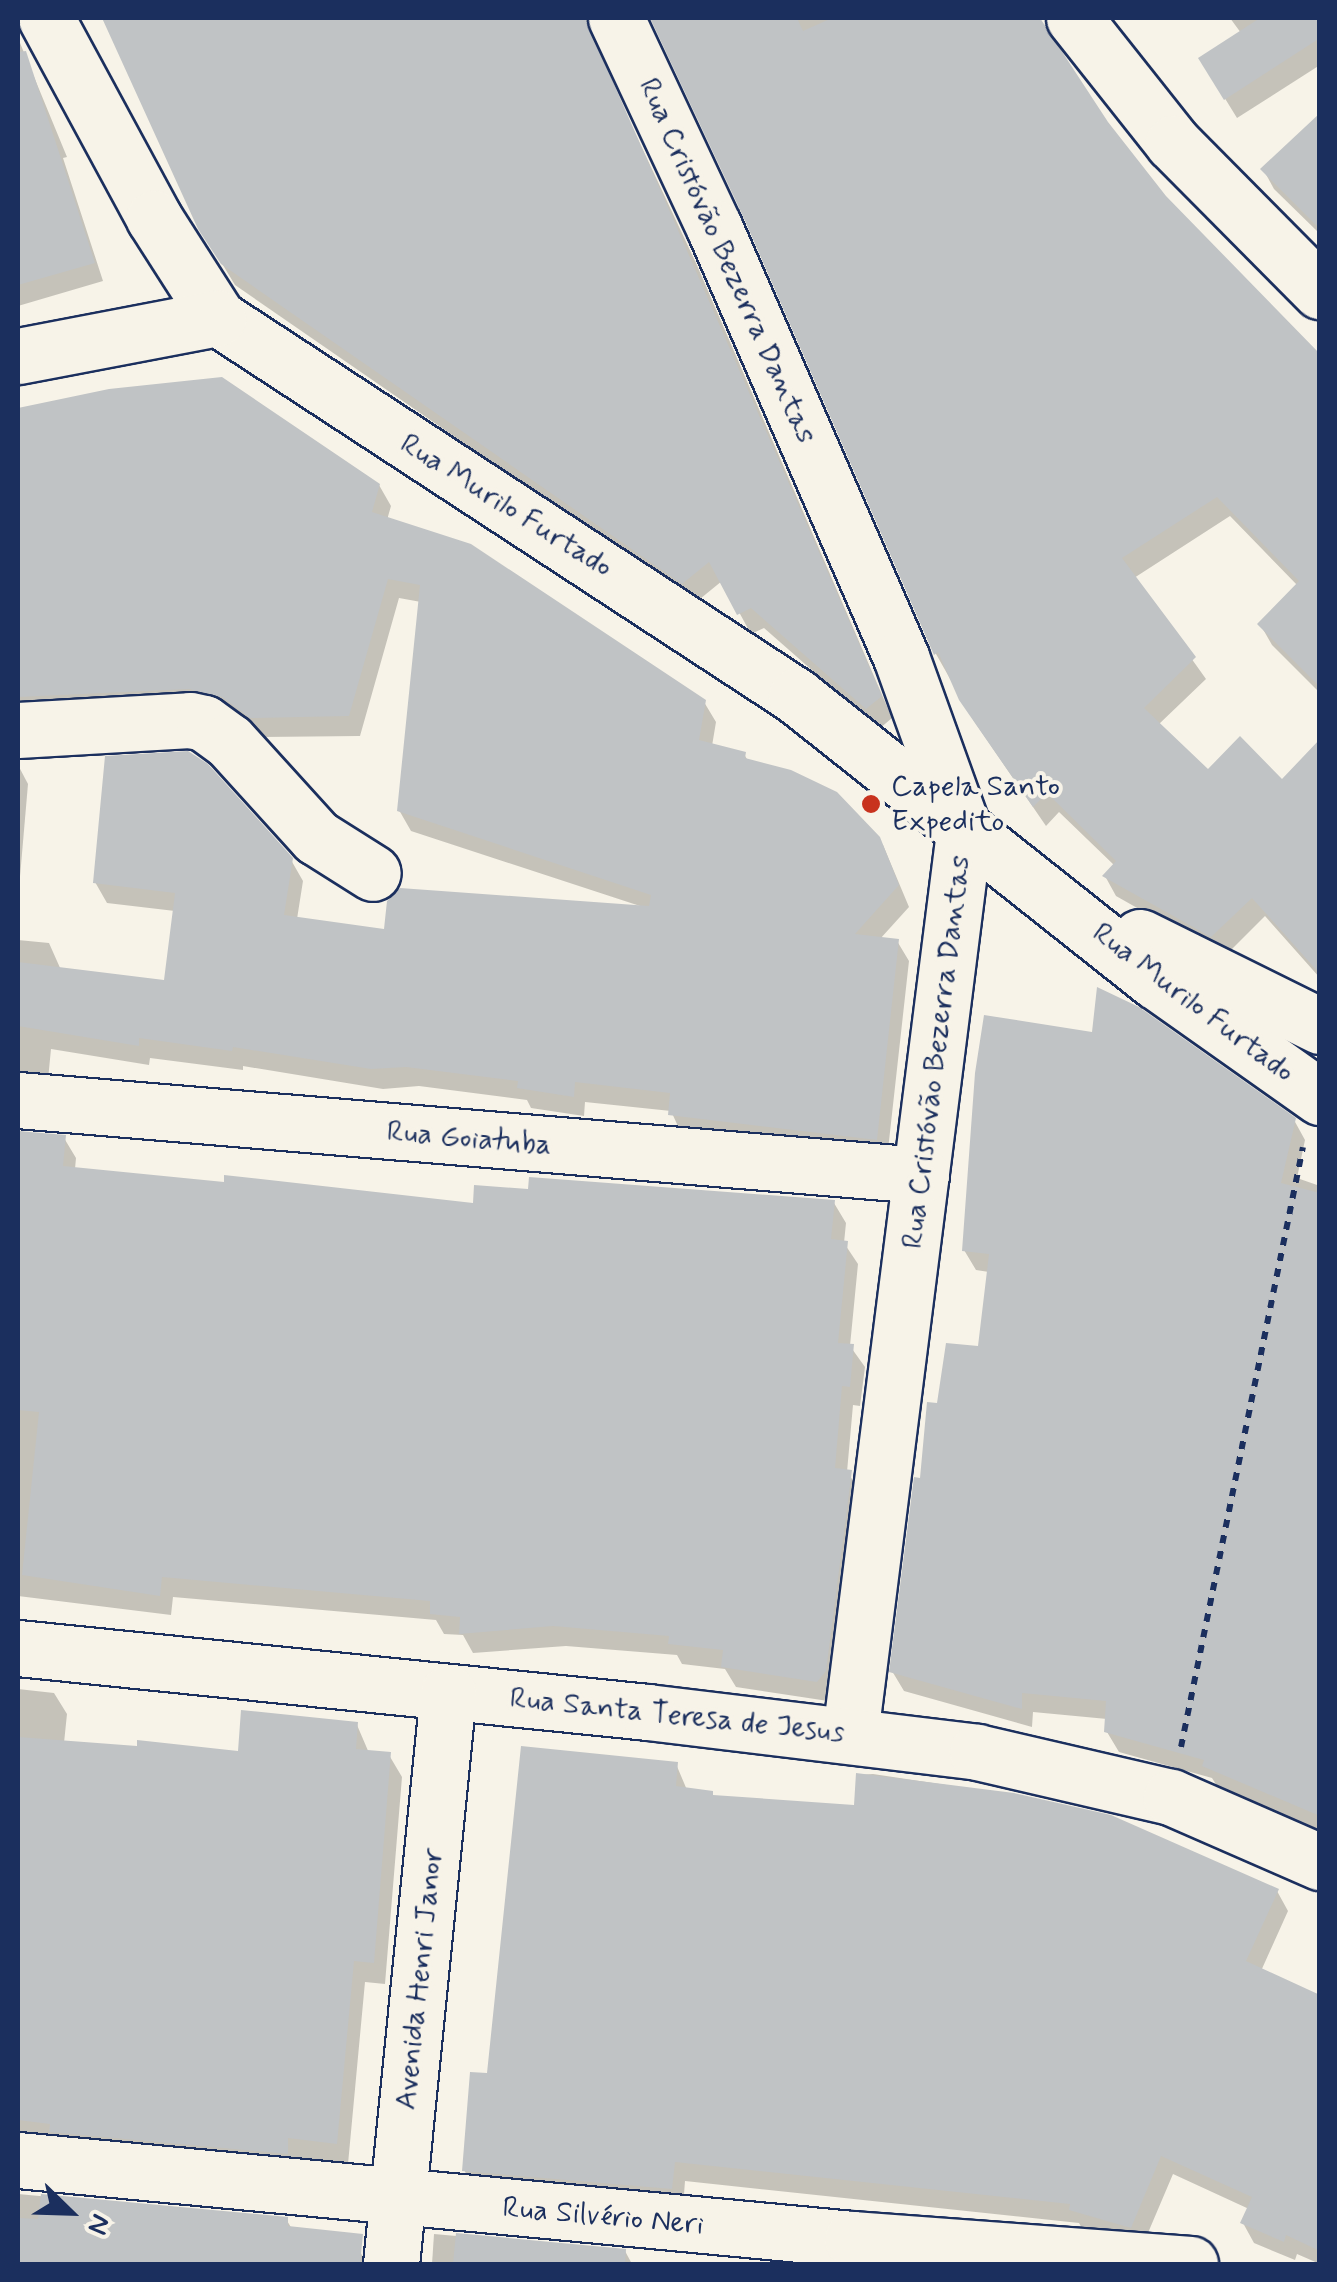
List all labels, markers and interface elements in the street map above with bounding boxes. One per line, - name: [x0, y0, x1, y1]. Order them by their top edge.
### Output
- street label: Rua Cristóvão Bezerra Dantas: [632, 77, 822, 445]
- street label: Rua Murilo Furtado: [396, 428, 616, 584]
- place label: Capela Santo Expedito: [891, 769, 1060, 840]
- marker: Capela Santo Expedito: [860, 793, 882, 815]
- street label: Rua Cristóvão Bezerra Dantas: [896, 857, 978, 1247]
- street label: Rua Murilo Furtado: [1088, 918, 1298, 1088]
- street label: Rua Goiatuba: [383, 1114, 555, 1164]
- street label: Rua Santa Teresa de Jesus: [509, 1681, 845, 1751]
- street label: Avenida Henri Janor: [388, 1846, 452, 2112]
- north arrow: [20, 2162, 120, 2262]
- street label: Rua Silvério Neri: [501, 2190, 705, 2244]
- text: N: [77, 2208, 119, 2240]

